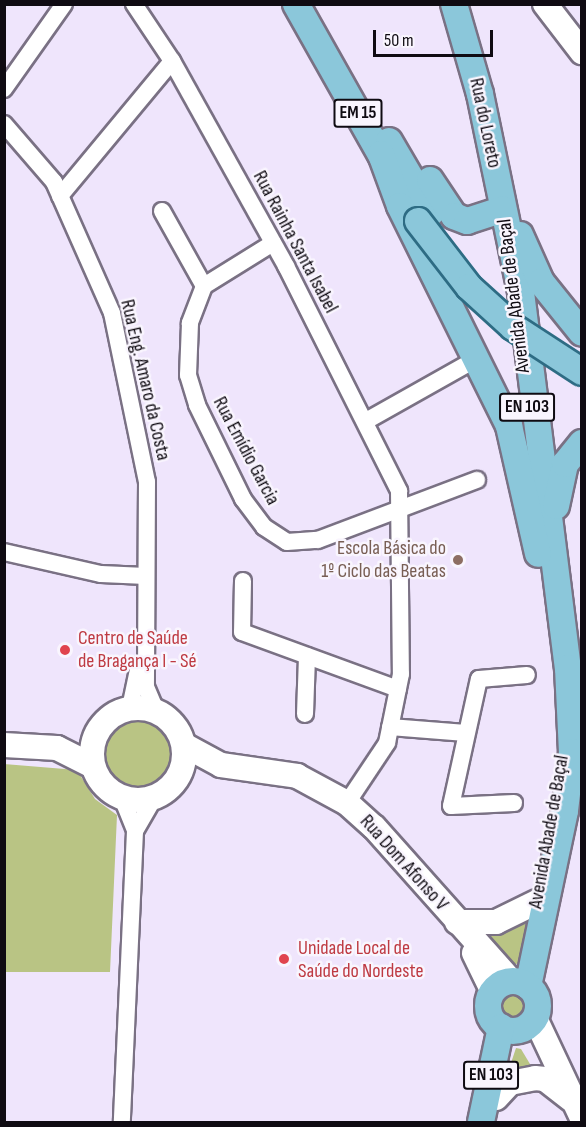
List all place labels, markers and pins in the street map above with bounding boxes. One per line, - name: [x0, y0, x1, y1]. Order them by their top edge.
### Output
- place label: Escola Básica do 1º Ciclo das Beatas: [321, 536, 446, 583]
- marker: Escola Básica do 1º Ciclo das Beatas: [451, 553, 465, 567]
- place label: Centro de Saúde de Bragança I - Sé: [78, 626, 197, 673]
- marker: Centro de Saúde de Bragança I - Sé: [56, 641, 74, 659]
- place label: Unidade Local de Saúde do Nordeste: [298, 936, 423, 983]
- marker: Unidade Local de Saúde do Nordeste: [275, 950, 293, 968]

